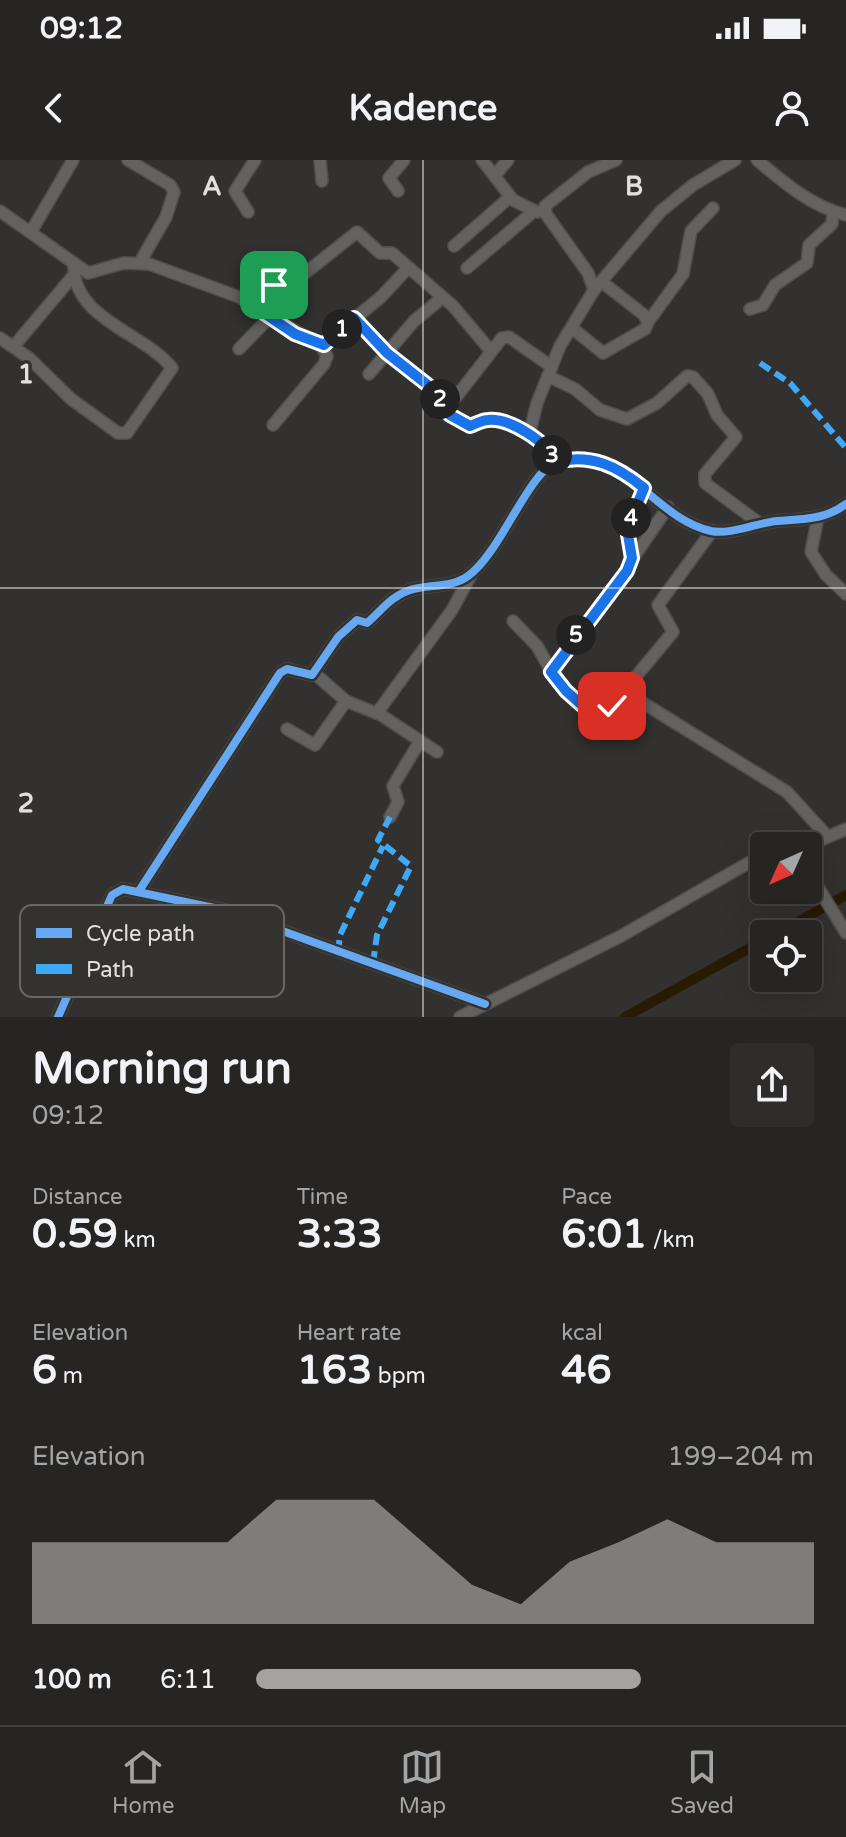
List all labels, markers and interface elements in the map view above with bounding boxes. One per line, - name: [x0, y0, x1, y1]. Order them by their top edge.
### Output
- text: 09:12: [40, 10, 123, 47]
- icon: back: [32, 86, 76, 130]
- icon: person: [770, 86, 814, 130]
- text: Kadence: [349, 87, 497, 130]
- text: A: [202, 171, 222, 202]
- text: B: [625, 171, 643, 202]
- pin: [240, 251, 308, 319]
- icon: arrive: [252, 263, 296, 307]
- pin: 1: [322, 309, 362, 349]
- text: 1: [335, 316, 349, 342]
- text: 1: [18, 359, 34, 390]
- pin: 2: [420, 379, 460, 419]
- text: 2: [433, 386, 447, 412]
- pin: 3: [532, 435, 572, 475]
- text: 3: [545, 442, 559, 468]
- pin: 4: [611, 498, 651, 538]
- text: 4: [624, 505, 638, 531]
- pin: 5: [556, 615, 596, 655]
- text: 5: [569, 622, 583, 648]
- pin: [578, 672, 646, 740]
- icon: check: [590, 684, 634, 728]
- text: 2: [18, 788, 34, 819]
- north arrow: [750, 832, 822, 904]
- map controls: [750, 832, 822, 992]
- legend: [20, 905, 284, 997]
- button: locate: [750, 920, 822, 992]
- text: Cycle path: [86, 921, 195, 947]
- text: Path: [86, 957, 134, 983]
- text: Morning run: [32, 1043, 292, 1096]
- button: share: [730, 1043, 814, 1127]
- text: 09:12: [32, 1100, 104, 1131]
- text: Distance: [32, 1184, 123, 1210]
- text: Time: [297, 1184, 348, 1210]
- text: Pace: [561, 1184, 612, 1210]
- text: 0.59: [32, 1210, 118, 1258]
- text: 3:33: [297, 1210, 382, 1258]
- text: 6:01: [561, 1210, 647, 1258]
- text: km: [118, 1227, 156, 1253]
- text: /km: [647, 1227, 695, 1253]
- text: Elevation: [32, 1320, 128, 1346]
- text: Heart rate: [297, 1320, 402, 1346]
- text: kcal: [561, 1320, 603, 1346]
- text: 6: [32, 1346, 57, 1394]
- text: 163: [297, 1346, 372, 1394]
- text: 46: [561, 1346, 612, 1394]
- text: m: [57, 1363, 83, 1389]
- text: bpm: [372, 1363, 426, 1389]
- text: Elevation: [32, 1441, 146, 1472]
- text: 199–204 m: [668, 1441, 814, 1472]
- text: 100 m: [32, 1664, 112, 1695]
- text: 6:11: [160, 1664, 216, 1695]
- tab: Home: [112, 1745, 174, 1819]
- tab: Map: [399, 1745, 446, 1819]
- tab: Saved: [670, 1745, 734, 1819]

